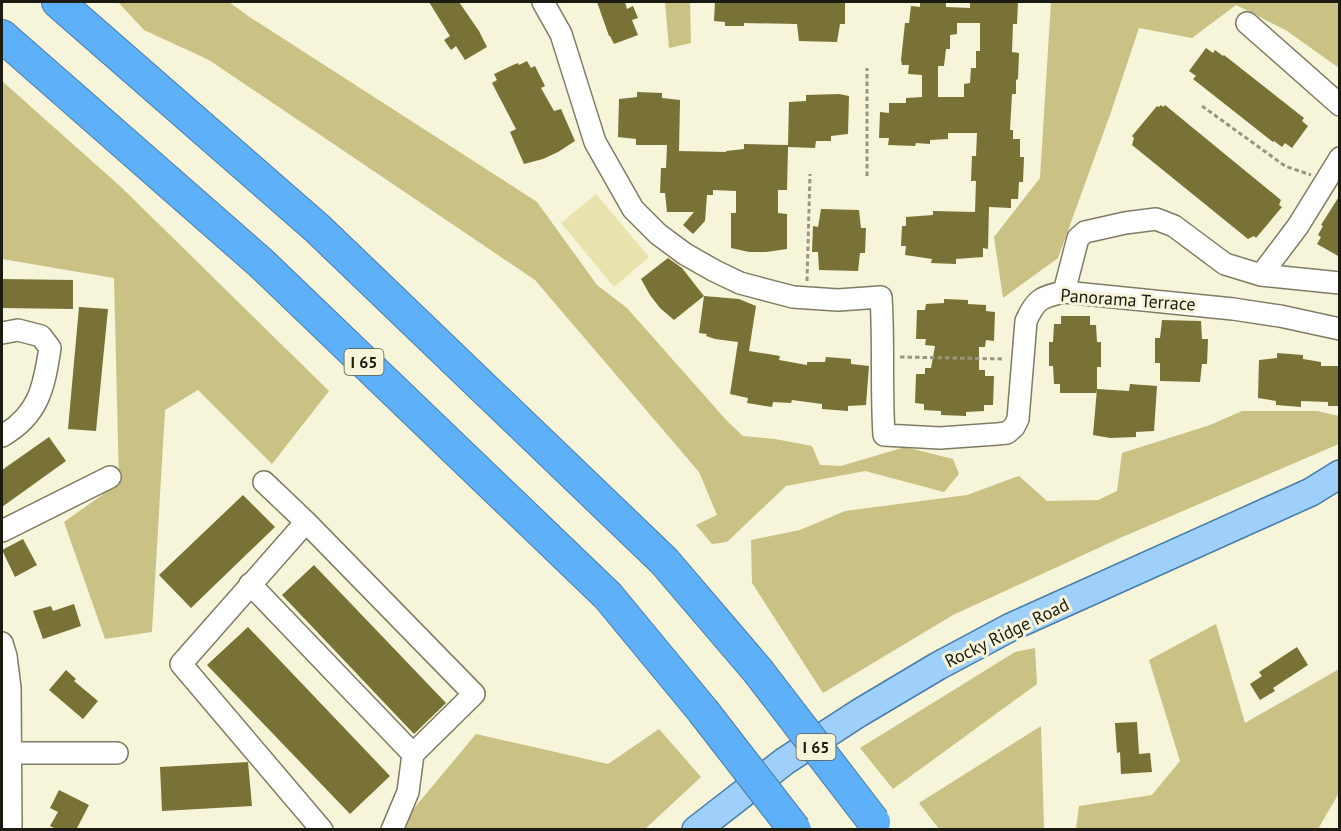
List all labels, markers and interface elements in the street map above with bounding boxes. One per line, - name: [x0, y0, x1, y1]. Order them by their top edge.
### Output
- street label: Panorama Terrace: [1060, 283, 1196, 316]
- road number: I 65: [344, 349, 384, 375]
- street label: Rocky Ridge Road: [941, 592, 1073, 673]
- road number: I 65: [796, 734, 836, 760]

